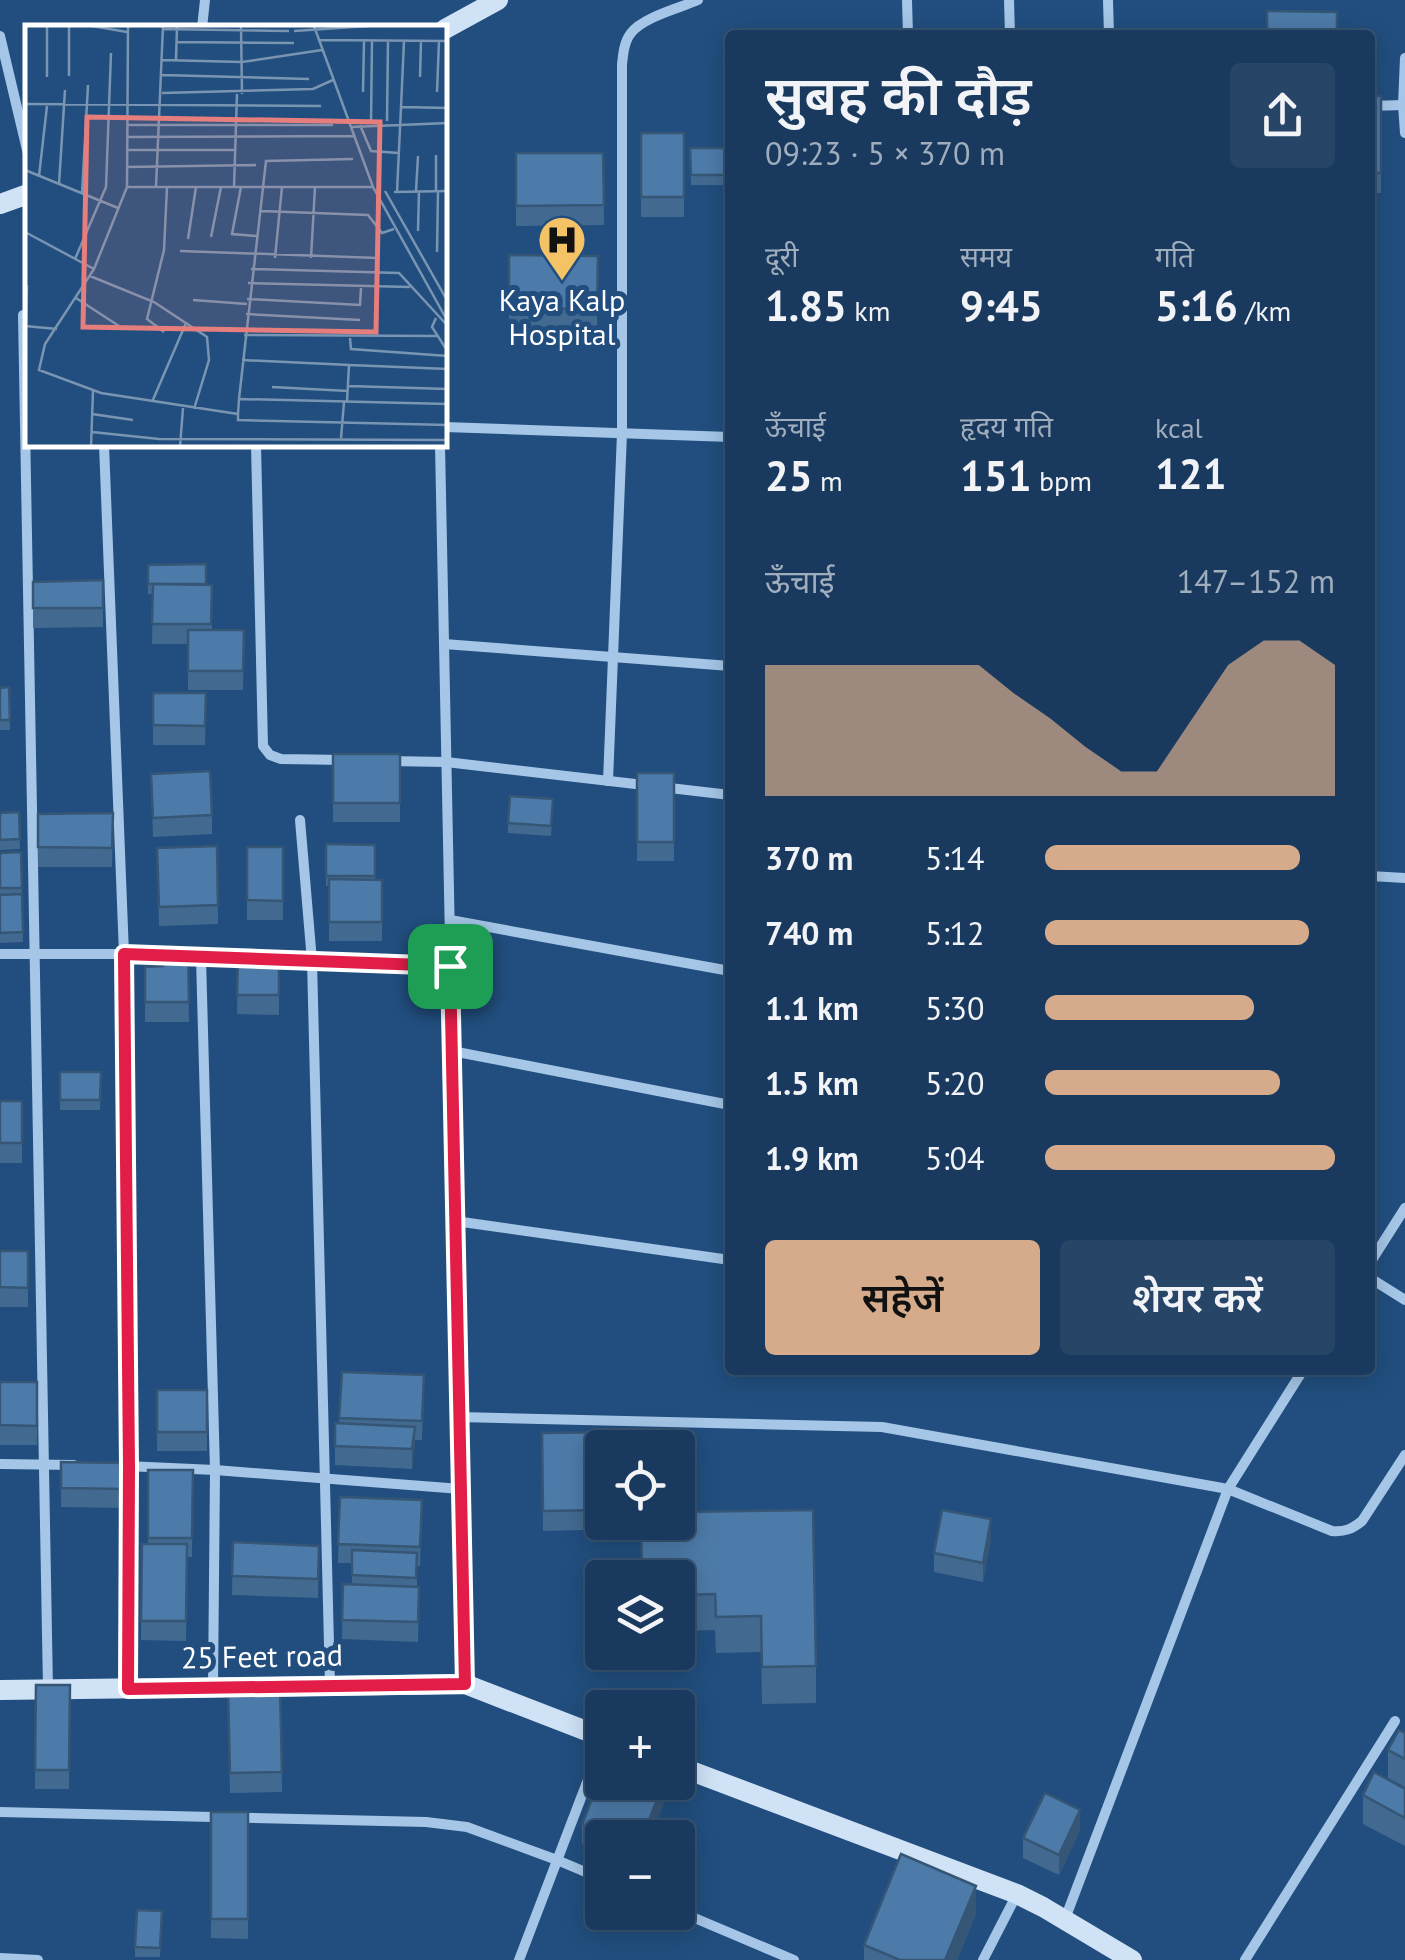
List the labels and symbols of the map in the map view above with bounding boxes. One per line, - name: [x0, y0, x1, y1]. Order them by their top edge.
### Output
- inset map: [25, 25, 448, 448]
- hospital icon: Kaya Kalp Hospital: [536, 214, 588, 282]
- place label: Kaya Kalp Hospital: [499, 280, 625, 353]
- pin: [408, 924, 493, 1009]
- street label: 25 Feet road: [181, 1635, 343, 1676]

